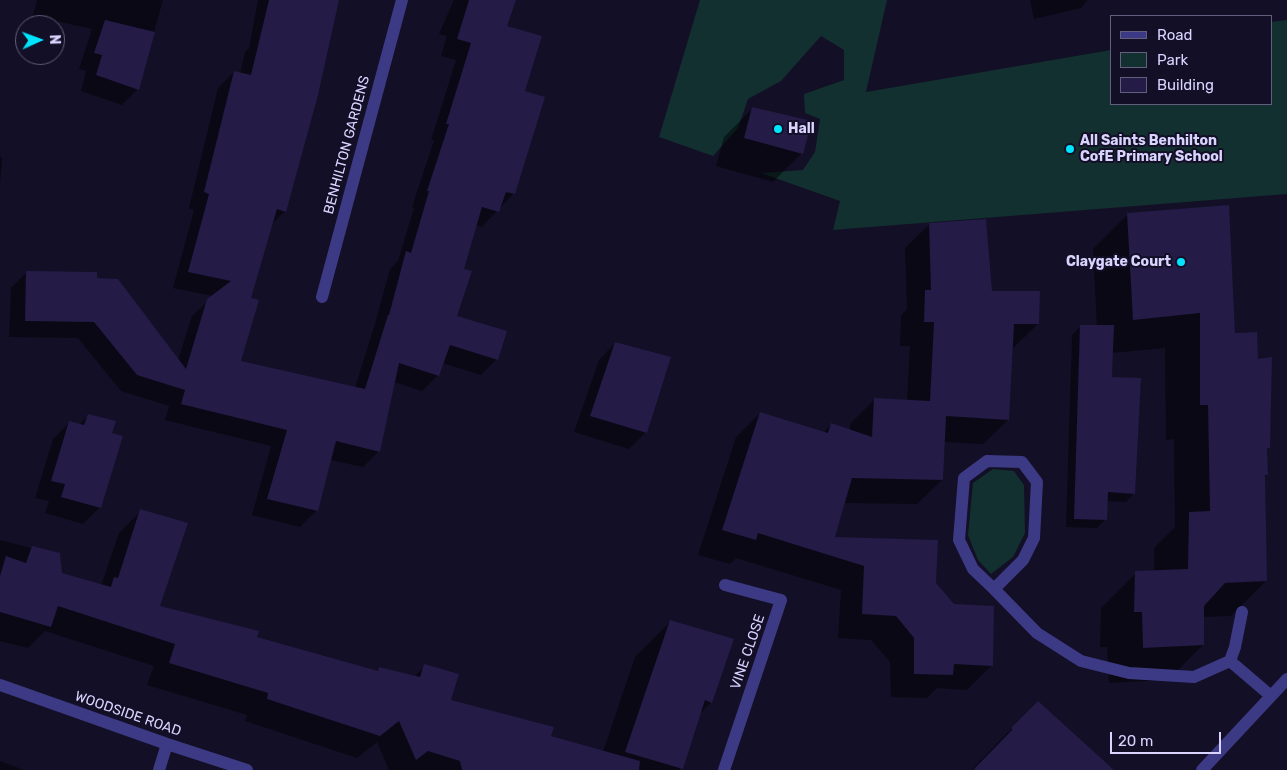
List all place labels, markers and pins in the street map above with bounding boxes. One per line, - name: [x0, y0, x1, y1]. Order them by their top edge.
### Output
- place label: Hall: [788, 121, 815, 137]
- marker: Hall: [772, 123, 784, 135]
- place label: All Saints Benhilton CofE Primary School: [1080, 133, 1223, 166]
- marker: All Saints Benhilton CofE Primary School: [1064, 143, 1076, 155]
- place label: Claygate Court: [1066, 254, 1171, 270]
- marker: Claygate Court: [1175, 256, 1187, 268]

